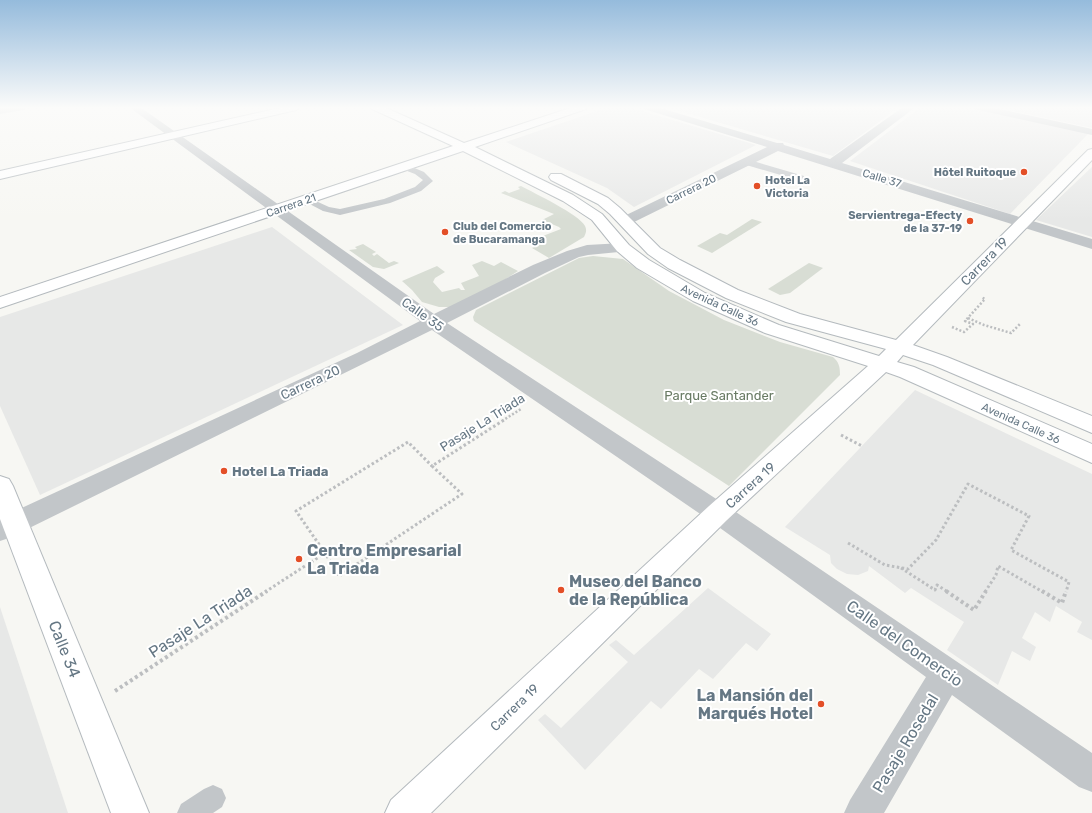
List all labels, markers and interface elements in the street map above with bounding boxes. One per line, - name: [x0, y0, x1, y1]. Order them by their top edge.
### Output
- street label: Calle 37: [861, 166, 903, 191]
- place label: Hôtel Ruitoque: [934, 166, 1016, 179]
- marker: Hôtel Ruitoque: [1019, 167, 1029, 177]
- street label: Carrera 20: [664, 172, 718, 207]
- place label: Hotel La Victoria: [765, 174, 810, 200]
- marker: Hotel La Victoria: [752, 181, 762, 191]
- street label: Carrera 21: [265, 191, 318, 220]
- place label: Servientrega-Efecty de la 37-19: [848, 209, 962, 235]
- marker: Servientrega-Efecty de la 37-19: [965, 216, 975, 226]
- place label: Club del Comercio de Bucaramanga: [453, 220, 552, 246]
- marker: Club del Comercio de Bucaramanga: [440, 227, 450, 237]
- street label: Carrera 19: [958, 234, 1011, 289]
- street label: Avenida Calle 36: [679, 282, 761, 329]
- street label: Calle 35: [399, 294, 447, 335]
- street label: Carrera 20: [278, 362, 342, 403]
- park label: Parque Santander: [664, 388, 774, 403]
- street label: Pasaje La Triada: [437, 390, 527, 455]
- street label: Avenida Calle 36: [980, 400, 1062, 447]
- street label: Carrera 19: [723, 459, 778, 511]
- place label: Hotel La Triada: [232, 464, 328, 479]
- marker: Hotel La Triada: [219, 466, 229, 476]
- place label: Centro Empresarial La Triada: [307, 541, 462, 578]
- marker: Centro Empresarial La Triada: [294, 554, 304, 564]
- place label: Museo del Banco de la República: [569, 572, 702, 609]
- street label: Pasaje La Triada: [145, 581, 256, 662]
- marker: Museo del Banco de la República: [556, 585, 566, 595]
- street label: Calle del Comercio: [843, 596, 966, 691]
- street label: Calle 34: [45, 618, 85, 680]
- street label: Carrera 19: [487, 680, 542, 734]
- place label: La Mansión del Marqués Hotel: [697, 686, 813, 723]
- street label: Pasaje Rosedal: [868, 690, 942, 796]
- marker: La Mansión del Marqués Hotel: [816, 699, 826, 709]

